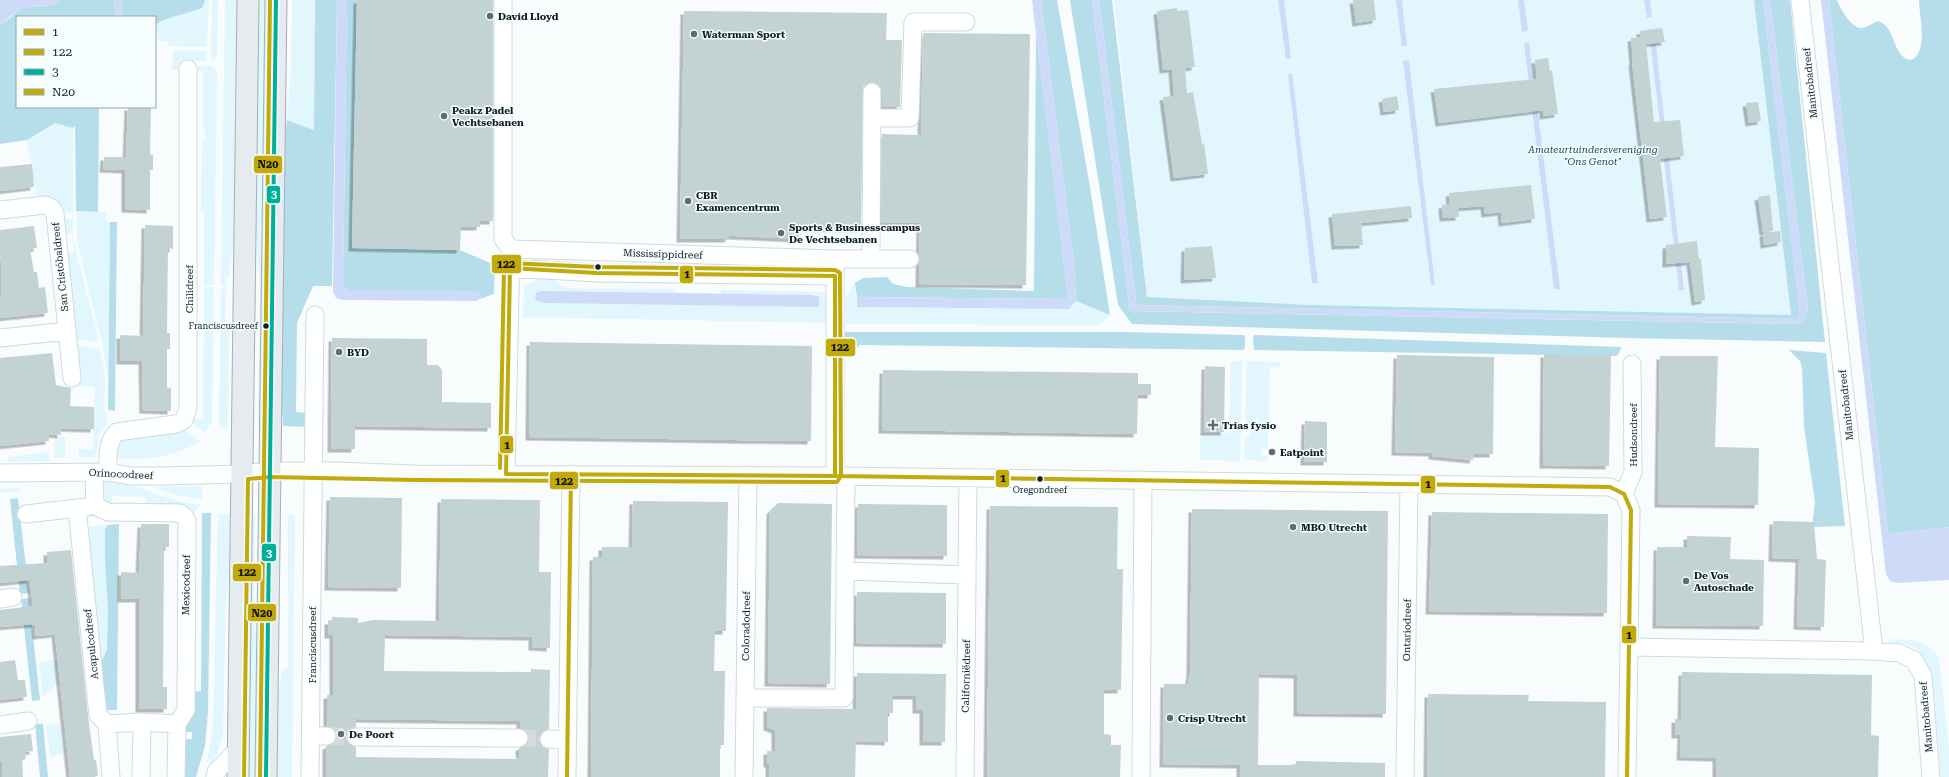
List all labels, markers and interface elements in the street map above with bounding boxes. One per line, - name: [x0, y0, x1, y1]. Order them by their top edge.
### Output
- marker: David Lloyd: [485, 11, 495, 21]
- place label: David Lloyd: [498, 11, 559, 22]
- legend: [16, 16, 156, 108]
- text: 1: [52, 25, 59, 39]
- marker: Waterman Sport: [689, 29, 699, 39]
- place label: Waterman Sport: [702, 29, 785, 40]
- text: 122: [52, 45, 72, 59]
- street label: Manitobadreef: [1801, 46, 1819, 119]
- text: 3: [52, 65, 59, 79]
- text: N20: [52, 85, 75, 99]
- place label: Peakz Padel Vechtsebanen: [452, 105, 524, 128]
- marker: Peakz Padel Vechtsebanen: [439, 111, 449, 121]
- park label: Amateurtuindersvereniging "Ons Genot": [1527, 144, 1658, 167]
- line badge: N20: [253, 155, 283, 174]
- text: N20: [258, 158, 278, 171]
- line badge: 3: [266, 185, 281, 204]
- text: 3: [271, 188, 277, 201]
- place label: CBR Examencentrum: [696, 190, 780, 213]
- marker: CBR Examencentrum: [683, 196, 693, 206]
- street label: San Cristóbaldreef: [50, 221, 70, 312]
- place label: Sports & Businesscampus De Vechtsebanen: [789, 222, 920, 245]
- marker: Sports & Businesscampus De Vechtsebanen: [776, 228, 786, 238]
- street label: Mississippidreef: [623, 247, 704, 261]
- line badge: 122: [491, 254, 522, 274]
- text: 122: [497, 258, 515, 271]
- unlabelled marker: [593, 262, 603, 272]
- street label: Chilidreef: [184, 264, 195, 313]
- line badge: 1: [679, 265, 694, 284]
- text: 1: [684, 268, 690, 281]
- place label: Franciscusdreef: [189, 321, 259, 331]
- marker: Franciscusdreef: [261, 321, 271, 331]
- line badge: 122: [825, 338, 856, 357]
- text: 122: [831, 341, 849, 354]
- marker: BYD: [334, 347, 344, 357]
- place label: BYD: [347, 347, 369, 358]
- street label: Manitobadreef: [1837, 368, 1855, 441]
- street label: Hudsondreef: [1628, 402, 1639, 467]
- marker: Trias fysio: [1207, 419, 1219, 431]
- place label: Trias fysio: [1222, 420, 1277, 431]
- line badge: 1: [499, 435, 514, 454]
- text: 1: [504, 439, 510, 452]
- marker: Eatpoint: [1267, 447, 1277, 457]
- place label: Eatpoint: [1280, 447, 1324, 458]
- street label: Orinocodreef: [88, 467, 155, 481]
- line badge: 1: [995, 469, 1010, 488]
- line badge: 122: [549, 471, 579, 490]
- text: 1: [1000, 472, 1006, 485]
- marker: Oregondreef: [1035, 474, 1045, 484]
- text: 122: [555, 475, 573, 488]
- line badge: 1: [1420, 475, 1436, 494]
- text: 1: [1425, 478, 1431, 491]
- place label: Oregondreef: [1013, 485, 1068, 495]
- marker: MBO Utrecht: [1288, 522, 1298, 532]
- place label: MBO Utrecht: [1301, 522, 1367, 533]
- line badge: 3: [261, 543, 277, 562]
- text: 3: [266, 547, 272, 560]
- street label: Mexicodreef: [180, 553, 192, 615]
- line badge: 122: [232, 563, 262, 582]
- text: 122: [238, 566, 256, 579]
- place label: De Vos Autoschade: [1694, 570, 1754, 593]
- marker: De Vos Autoschade: [1681, 576, 1691, 586]
- street label: Coloradodreef: [740, 590, 752, 661]
- street label: Ontariodreef: [1401, 598, 1413, 661]
- line badge: N20: [247, 603, 277, 622]
- street label: Franciscusdreef: [307, 605, 318, 684]
- street label: Acapulcodreef: [82, 607, 100, 680]
- text: N20: [252, 607, 272, 620]
- line badge: 1: [1621, 625, 1637, 644]
- text: 1: [1626, 629, 1632, 642]
- street label: Californiëdreef: [960, 638, 972, 713]
- street label: Manitobadreef: [1917, 680, 1935, 753]
- marker: Crisp Utrecht: [1165, 713, 1175, 723]
- place label: Crisp Utrecht: [1178, 713, 1246, 724]
- marker: De Poort: [336, 729, 346, 739]
- place label: De Poort: [349, 729, 394, 740]

